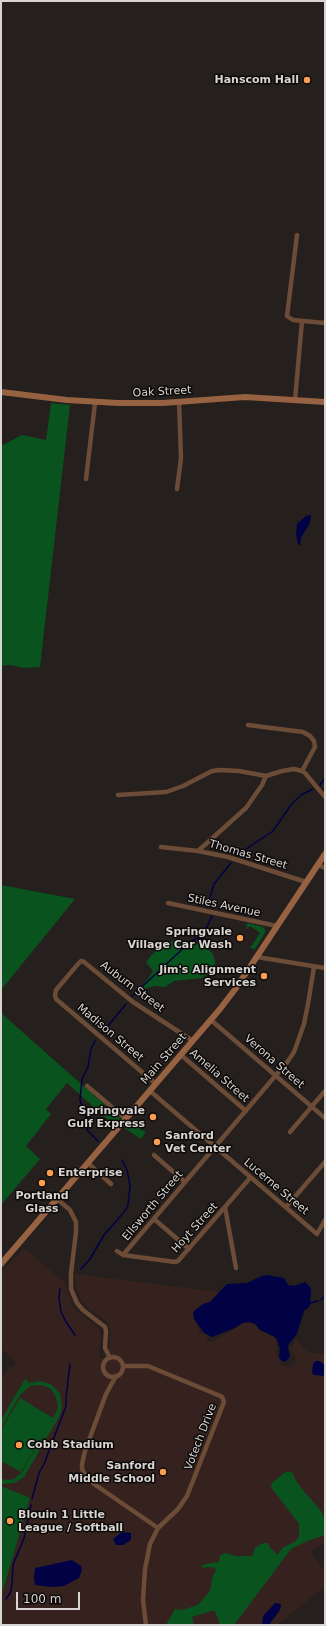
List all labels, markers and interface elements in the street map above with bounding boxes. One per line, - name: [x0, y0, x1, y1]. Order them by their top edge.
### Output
- place label: Hanscom Hall: [214, 73, 299, 87]
- marker: Hanscom Hall: [302, 75, 312, 85]
- street label: Oak Street: [132, 384, 192, 400]
- street label: Thomas Street: [207, 838, 289, 872]
- street label: Stiles Avenue: [186, 892, 262, 920]
- place label: Springvale Village Car Wash: [127, 925, 232, 951]
- marker: Springvale Village Car Wash: [235, 933, 245, 943]
- street label: Auburn Street: [97, 959, 167, 1015]
- place label: Jim's Alignment Services: [159, 963, 256, 989]
- marker: Jim's Alignment Services: [259, 971, 269, 981]
- street label: Madison Street: [74, 1001, 146, 1065]
- street label: Main Street: [138, 1031, 190, 1087]
- street label: Verona Street: [241, 1032, 307, 1092]
- street label: Amelia Street: [186, 1046, 252, 1106]
- place label: Springvale Gulf Express: [67, 1104, 145, 1130]
- marker: Springvale Gulf Express: [148, 1112, 158, 1122]
- place label: Sanford Vet Center: [165, 1129, 231, 1155]
- marker: Sanford Vet Center: [152, 1137, 162, 1147]
- street label: Lucerne Street: [241, 1156, 311, 1218]
- place label: Enterprise: [58, 1166, 123, 1180]
- marker: Enterprise: [45, 1168, 55, 1178]
- street label: Ellsworth Street: [120, 1168, 186, 1244]
- marker: Portland Glass: [37, 1178, 47, 1188]
- place label: Portland Glass: [15, 1189, 69, 1215]
- street label: Hoyt Street: [169, 1200, 221, 1256]
- street label: Votech Drive: [182, 1402, 220, 1472]
- place label: Cobb Stadium: [27, 1438, 114, 1452]
- marker: Cobb Stadium: [14, 1440, 24, 1450]
- place label: Sanford Middle School: [68, 1459, 155, 1485]
- marker: Sanford Middle School: [158, 1467, 168, 1477]
- place label: Blouin 1 Little League / Softball: [18, 1508, 123, 1534]
- marker: Blouin 1 Little League / Softball: [5, 1516, 15, 1526]
- scale bar: [18, 1584, 82, 1610]
- text: 100 m: [23, 1592, 61, 1606]

